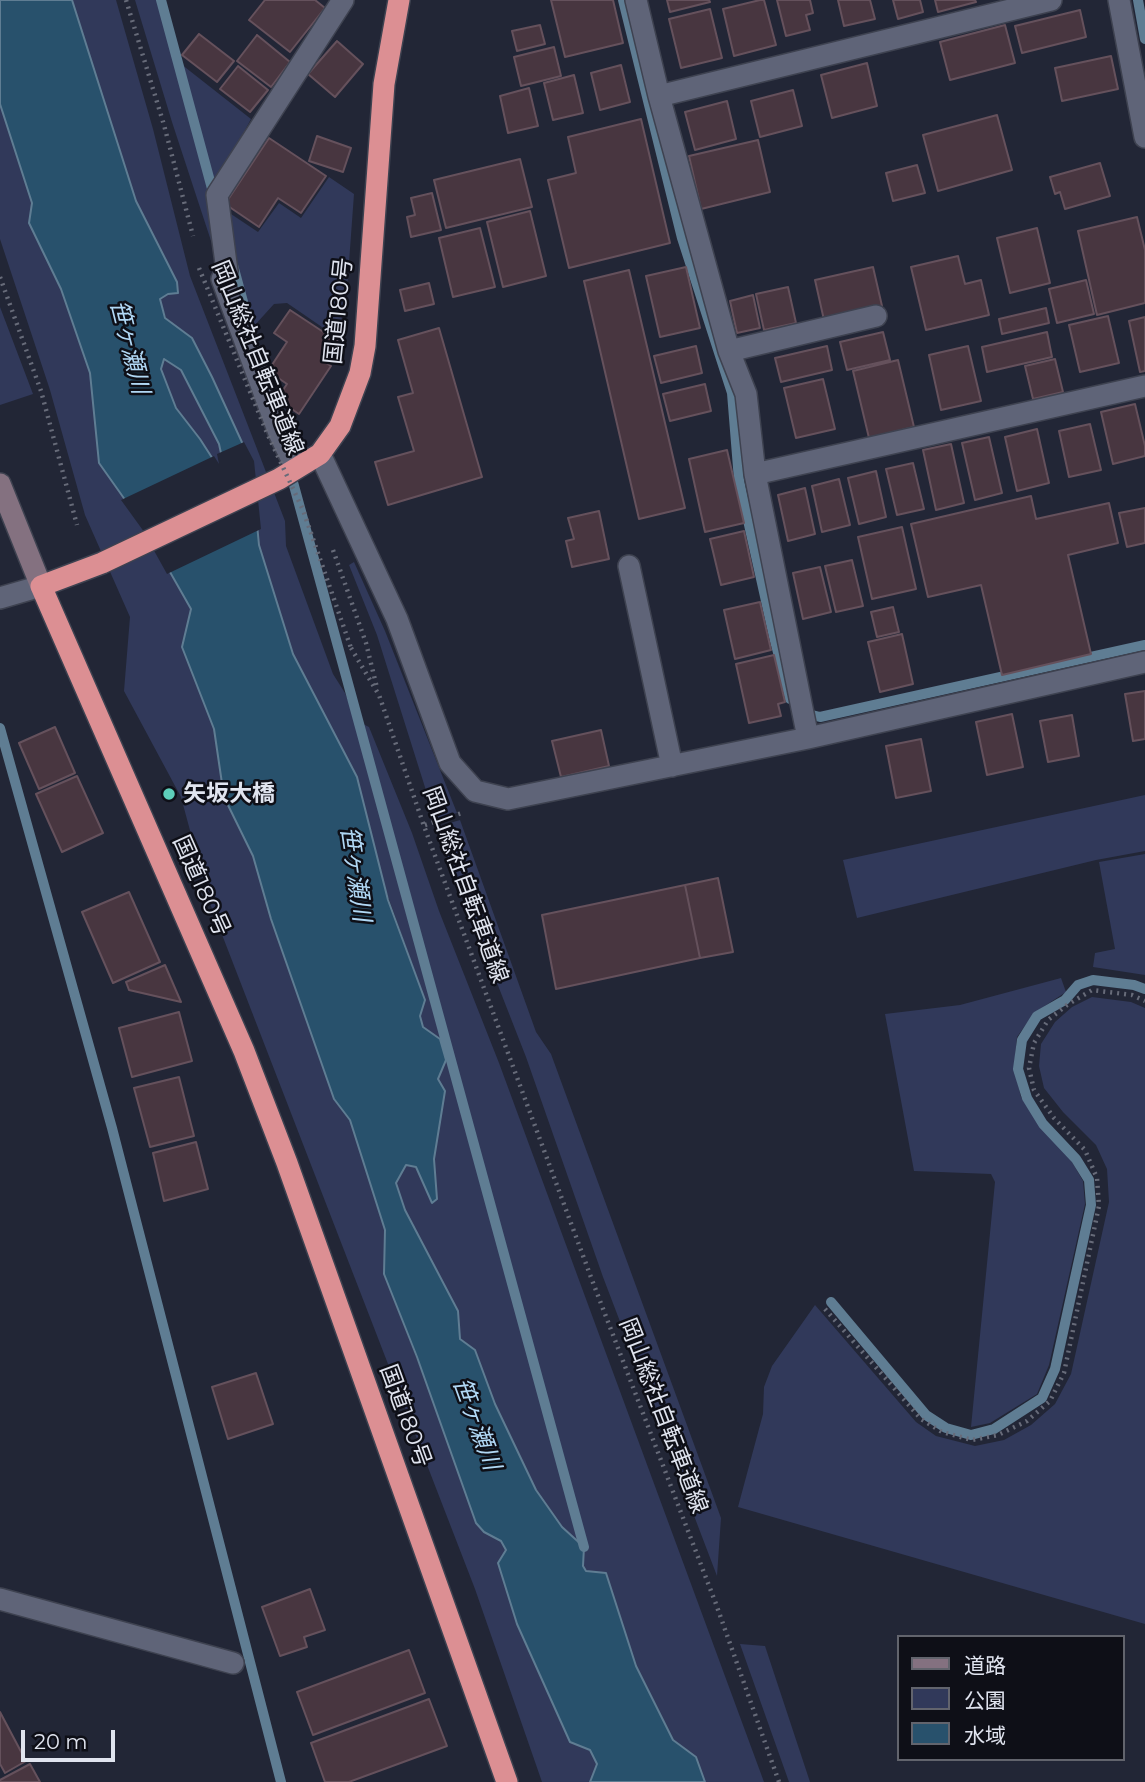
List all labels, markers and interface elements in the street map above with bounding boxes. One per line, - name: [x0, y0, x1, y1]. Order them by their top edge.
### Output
- street label: 国道180号: [320, 256, 358, 366]
- street label: 岡山総社自転車道線: [205, 257, 309, 459]
- water label: 笹ヶ瀬川: [103, 297, 155, 397]
- place label: 矢坂大橋: [183, 780, 275, 808]
- street label: 岡山総社自転車道線: [417, 783, 513, 987]
- marker: 矢坂大橋: [161, 786, 177, 802]
- water label: 笹ヶ瀬川: [334, 824, 376, 924]
- street label: 国道180号: [167, 831, 235, 941]
- street label: 岡山総社自転車道線: [613, 1314, 713, 1518]
- street label: 国道180号: [374, 1361, 436, 1471]
- water label: 笹ヶ瀬川: [446, 1374, 506, 1474]
- legend: [897, 1635, 1124, 1761]
- text: 道路: [964, 1653, 1006, 1678]
- text: 公園: [964, 1688, 1006, 1713]
- scale bar: [24, 1716, 119, 1760]
- text: 水域: [964, 1723, 1006, 1748]
- text: 20 m: [34, 1729, 88, 1754]

